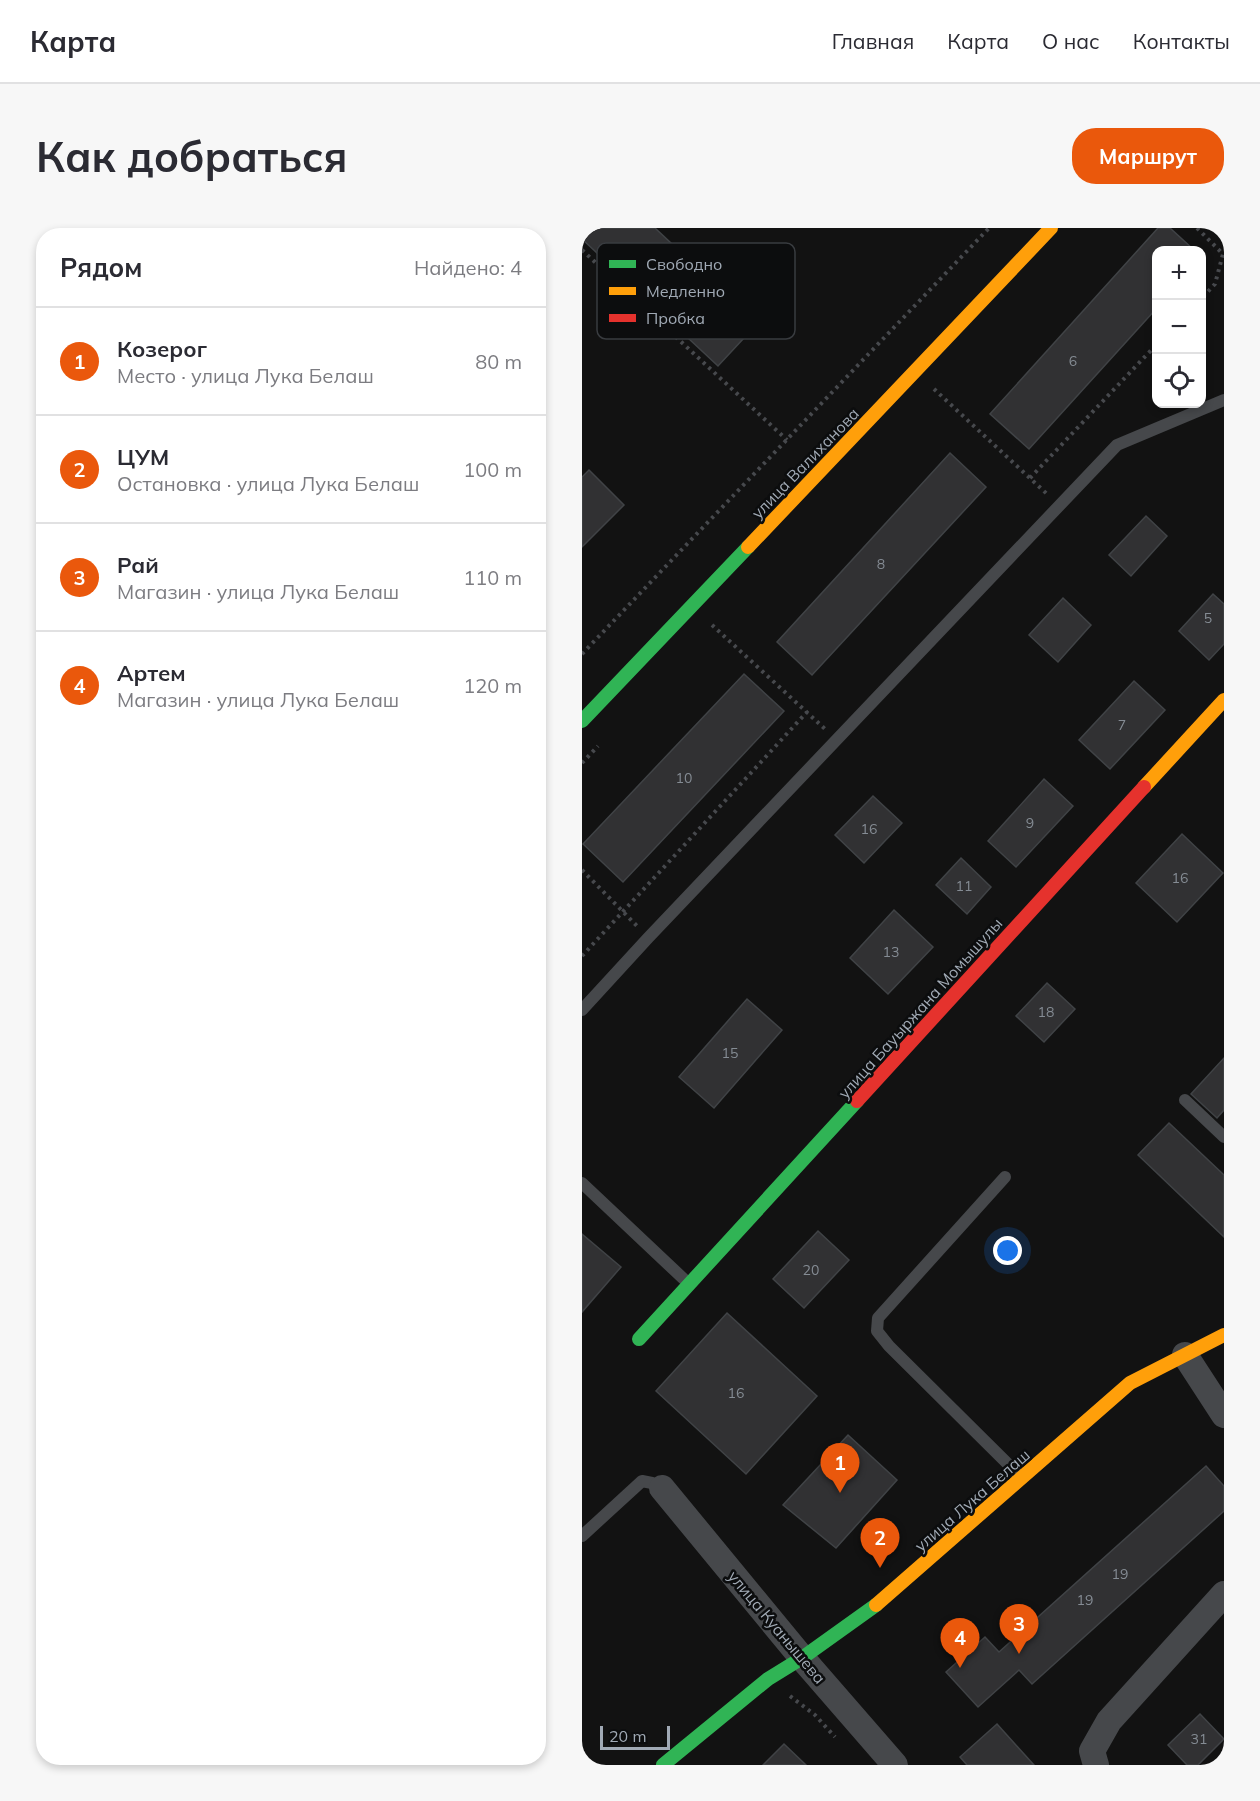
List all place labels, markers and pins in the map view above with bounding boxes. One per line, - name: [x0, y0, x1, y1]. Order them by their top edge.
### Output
- pin: 1: [820, 1444, 860, 1493]
- pin: 2: [860, 1518, 900, 1568]
- pin: 3: [1000, 1604, 1038, 1654]
- pin: 4: [940, 1618, 980, 1668]

